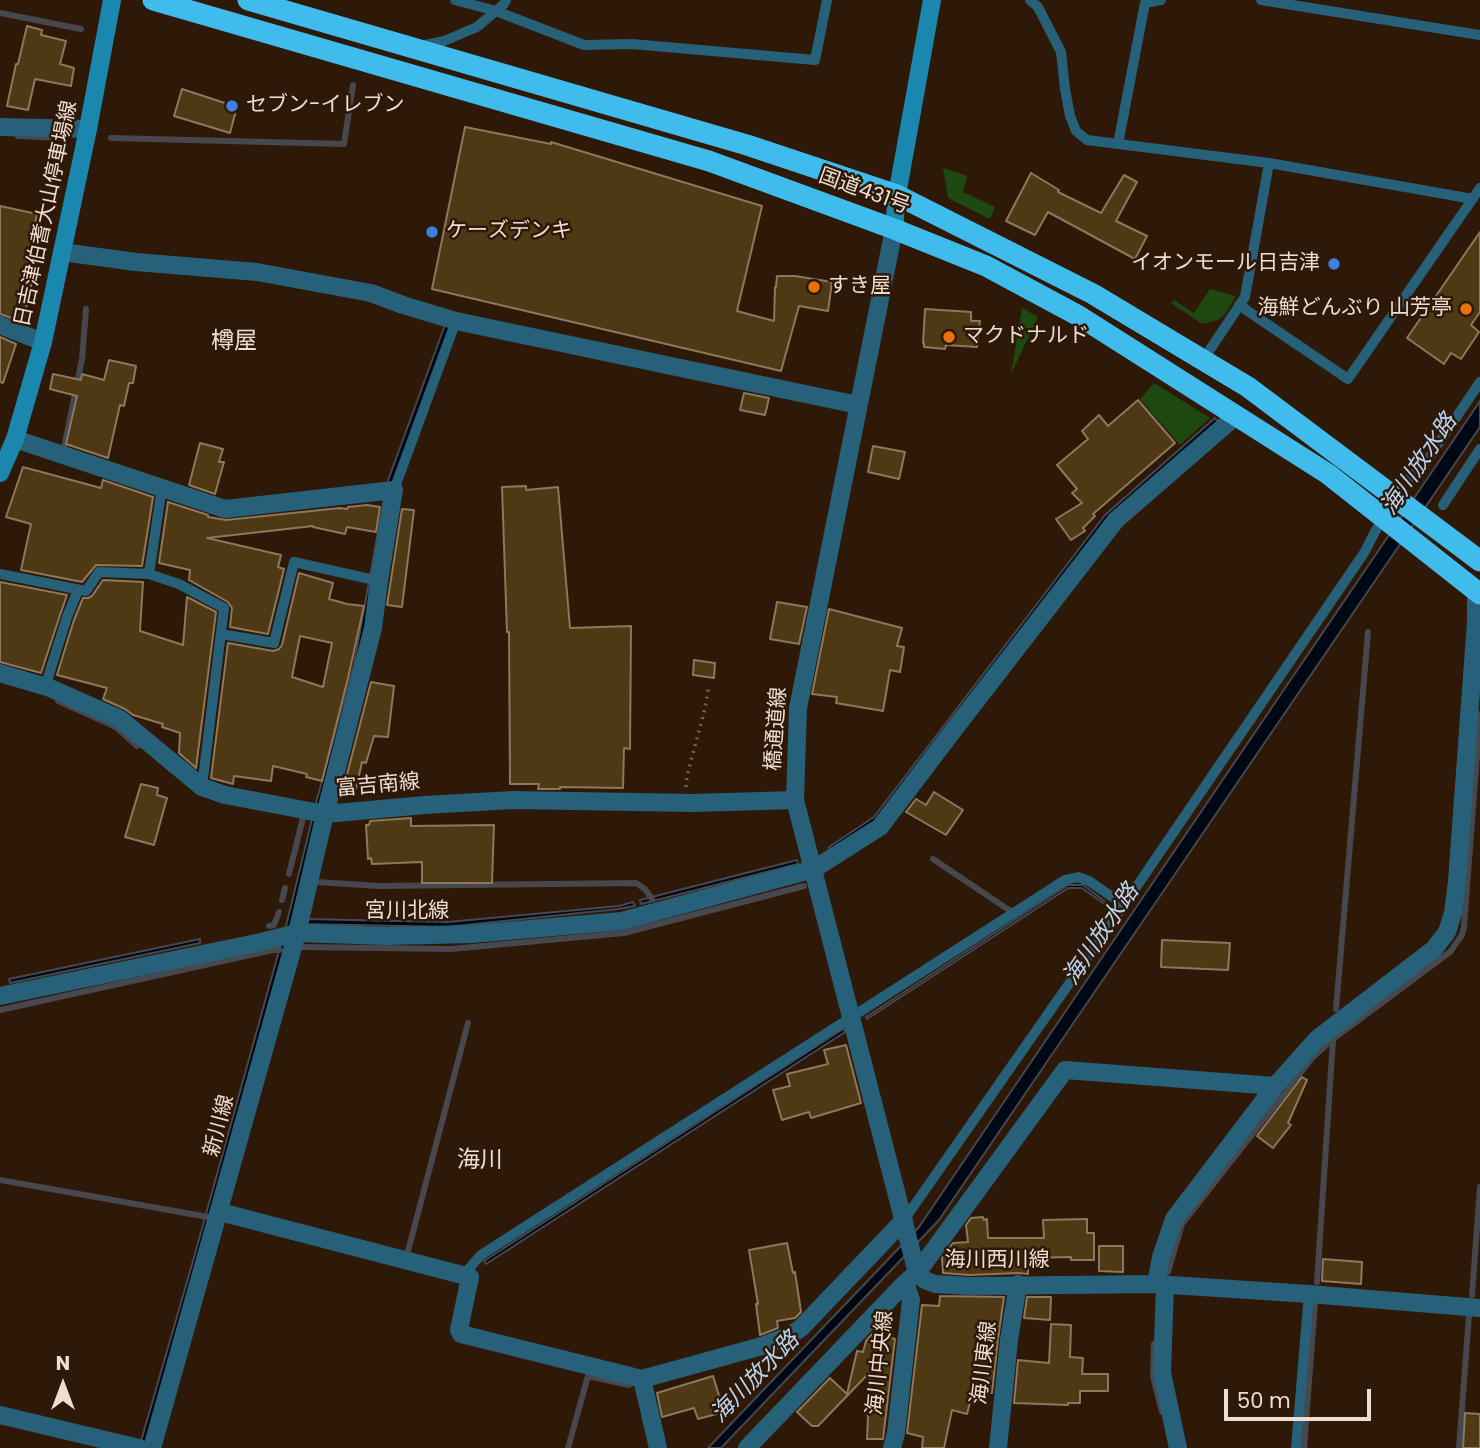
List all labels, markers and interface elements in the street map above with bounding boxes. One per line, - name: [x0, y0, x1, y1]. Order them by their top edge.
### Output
- place label: セブン-イレブン: [246, 93, 405, 119]
- street label: 日吉津伯耆大山停車場線: [11, 98, 83, 330]
- marker: セブン-イレブン: [224, 98, 240, 114]
- street label: 国道431号: [815, 164, 913, 220]
- place label: ケーズデンキ: [446, 219, 572, 245]
- marker: ケーズデンキ: [424, 224, 440, 240]
- place label: イオンモール日吉津: [1131, 251, 1320, 277]
- marker: イオンモール日吉津: [1326, 256, 1342, 272]
- place label: すき屋: [828, 274, 891, 300]
- marker: すき屋: [806, 279, 822, 295]
- place label: 海鮮どんぶり 山芳亭: [1257, 296, 1452, 322]
- marker: 海鮮どんぶり 山芳亭: [1458, 301, 1474, 317]
- place label: マクドナルド: [963, 324, 1089, 350]
- district label: 樽屋: [211, 328, 257, 356]
- marker: マクドナルド: [941, 329, 957, 345]
- water label: 海川放水路: [1376, 410, 1464, 520]
- street label: 橋通道線: [762, 686, 792, 772]
- street label: 富吉南線: [335, 770, 421, 802]
- water label: 海川放水路: [1058, 880, 1146, 990]
- street label: 宮川北線: [365, 899, 449, 925]
- street label: 新川線: [200, 1092, 240, 1160]
- district label: 海川: [457, 1147, 503, 1175]
- street label: 海川西川線: [945, 1248, 1049, 1274]
- street label: 海川中央線: [863, 1309, 899, 1417]
- street label: 海川東線: [967, 1320, 1003, 1406]
- water label: 海川放水路: [706, 1327, 806, 1429]
- north arrow: [28, 1350, 98, 1420]
- text: N: [56, 1350, 70, 1377]
- scale bar: [1228, 1374, 1375, 1418]
- text: 50 m: [1237, 1386, 1291, 1415]

